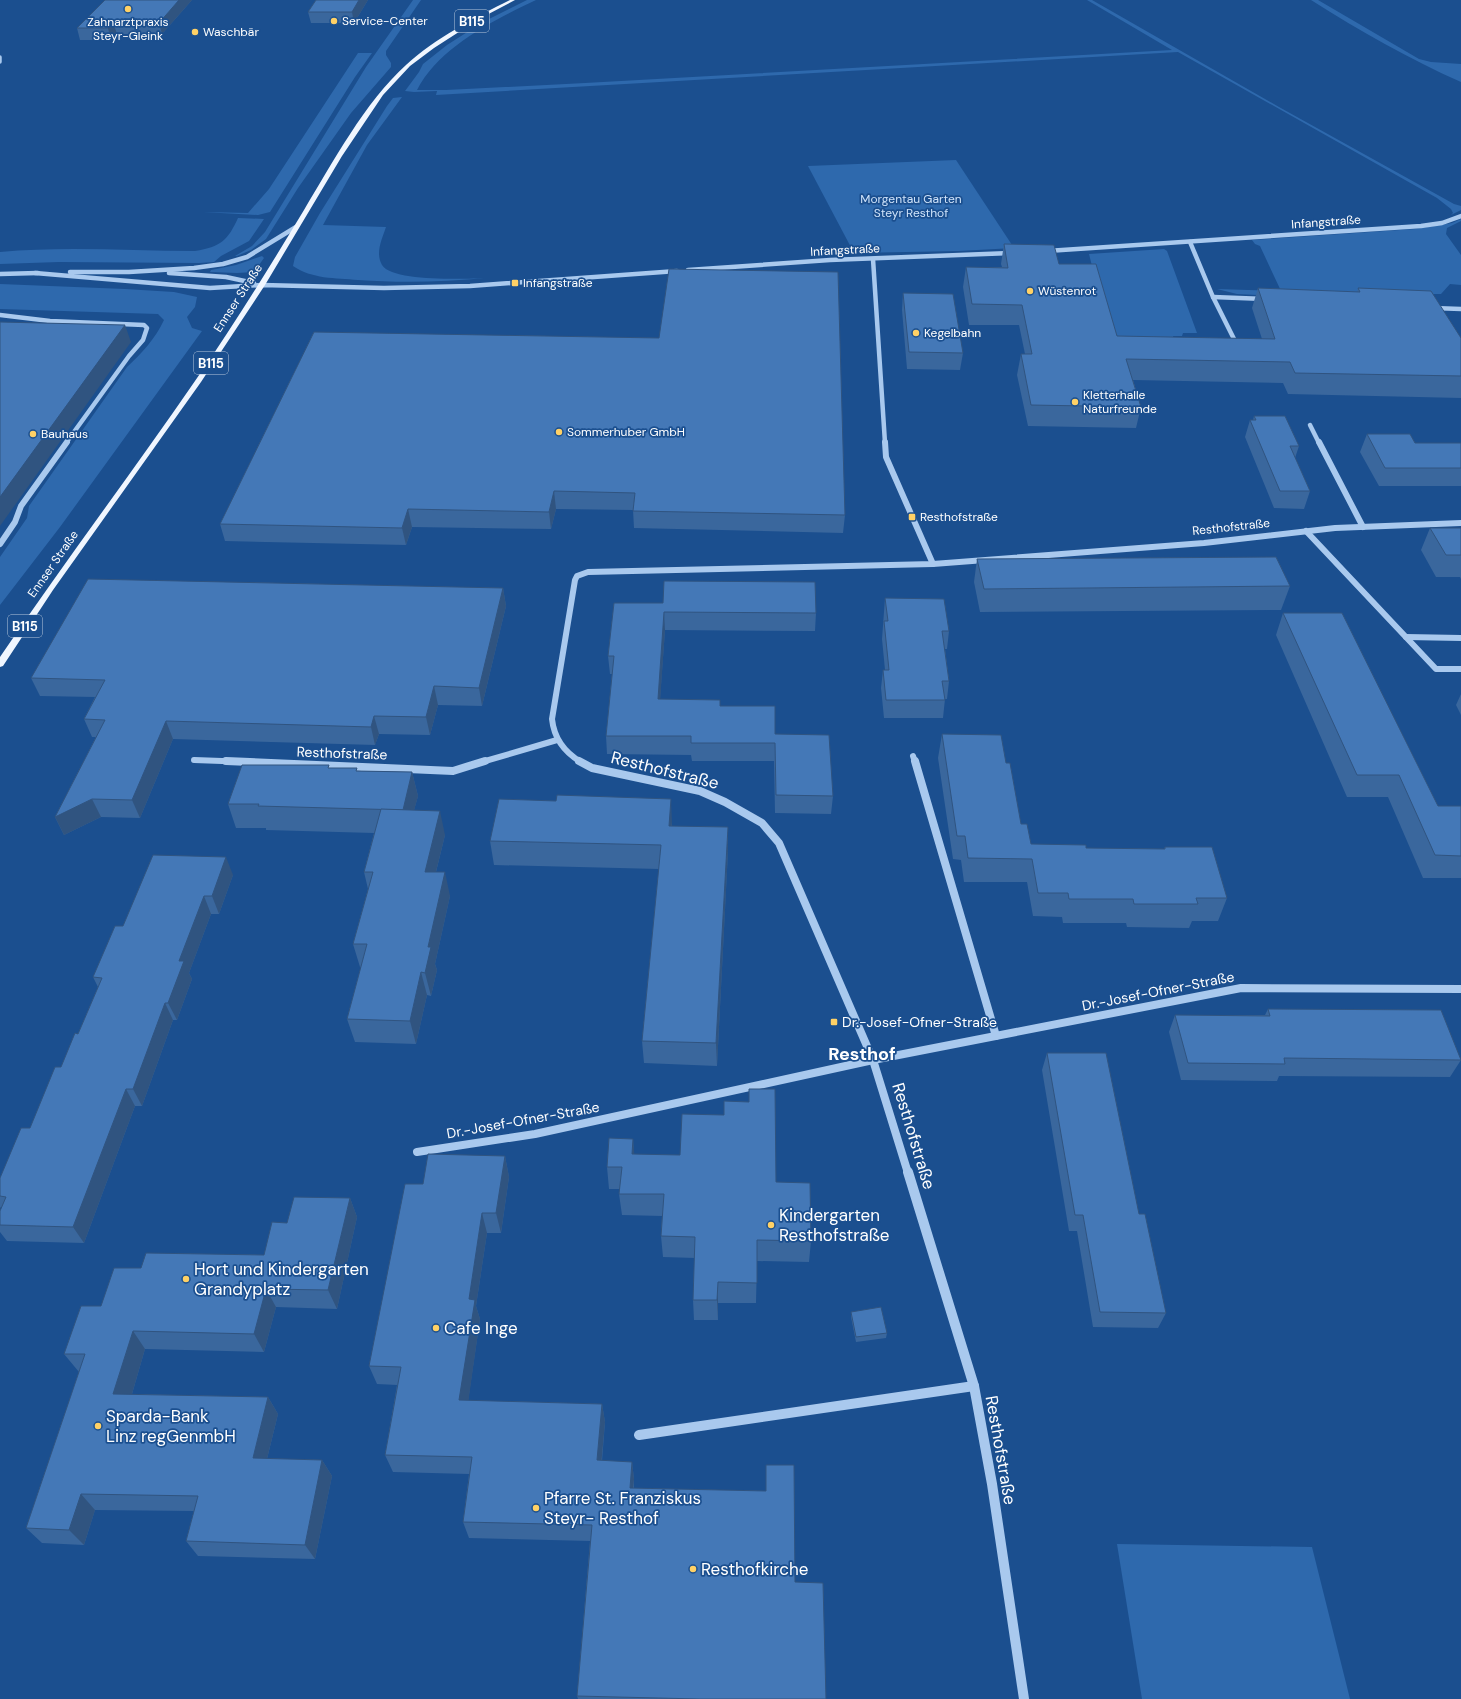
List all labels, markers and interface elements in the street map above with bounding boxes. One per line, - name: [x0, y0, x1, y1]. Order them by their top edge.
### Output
- marker: Zahnarztpraxis Steyr-Gleink: [123, 4, 133, 14]
- road number: B115: [455, 10, 489, 32]
- place label: Service-Center: [342, 13, 428, 29]
- place label: Zahnarztpraxis Steyr-Gleink: [87, 14, 169, 44]
- marker: Service-Center: [329, 16, 339, 26]
- place label: Waschbär: [203, 24, 259, 40]
- marker: Waschbär: [190, 27, 200, 37]
- park label: Morgentau Garten Steyr Resthof: [860, 191, 962, 221]
- street label: Infangstraße: [1291, 212, 1361, 232]
- street label: Infangstraße: [810, 240, 880, 260]
- street label: Ennser Straße: [210, 261, 266, 335]
- place label: Infangstraße: [523, 275, 593, 291]
- marker: Infangstraße: [510, 278, 520, 288]
- place label: Wüstenrot: [1038, 283, 1096, 299]
- marker: Wüstenrot: [1025, 286, 1035, 296]
- place label: Kegelbahn: [924, 325, 981, 341]
- marker: Kegelbahn: [911, 328, 921, 338]
- road number: B115: [194, 352, 228, 374]
- place label: Kletterhalle Naturfreunde: [1083, 387, 1157, 417]
- marker: Kletterhalle Naturfreunde: [1070, 397, 1080, 407]
- place label: Sommerhuber GmbH: [567, 424, 685, 440]
- place label: Bauhaus: [41, 426, 88, 442]
- marker: Sommerhuber GmbH: [554, 427, 564, 437]
- marker: Bauhaus: [28, 429, 38, 439]
- place label: Resthofstraße: [920, 509, 998, 525]
- marker: Resthofstraße: [907, 512, 917, 522]
- street label: Resthofstraße: [1191, 515, 1271, 539]
- street label: Ennser Straße: [24, 527, 82, 601]
- road number: B115: [8, 615, 42, 637]
- street label: Resthofstraße: [296, 742, 388, 764]
- street label: Resthofstraße: [609, 746, 721, 794]
- street label: Dr.-Josef-Ofner-Straße: [1080, 967, 1236, 1015]
- place label: Dr.-Josef-Ofner-Straße: [842, 1013, 997, 1031]
- marker: Dr.-Josef-Ofner-Straße: [829, 1017, 839, 1027]
- district label: Resthof: [828, 1042, 896, 1066]
- street label: Resthofstraße: [887, 1080, 941, 1192]
- street label: Dr.-Josef-Ofner-Straße: [445, 1098, 601, 1142]
- place label: Kindergarten Resthofstraße: [779, 1204, 889, 1246]
- marker: Kindergarten Resthofstraße: [766, 1220, 776, 1230]
- place label: Hort und Kindergarten Grandyplatz: [194, 1258, 369, 1300]
- marker: Hort und Kindergarten Grandyplatz: [181, 1274, 191, 1284]
- place label: Cafe Inge: [444, 1317, 518, 1339]
- marker: Cafe Inge: [431, 1323, 441, 1333]
- street label: Resthofstraße: [981, 1394, 1021, 1506]
- place label: Sparda-Bank Linz regGenmbH: [106, 1405, 236, 1447]
- marker: Sparda-Bank Linz regGenmbH: [93, 1421, 103, 1431]
- place label: Pfarre St. Franziskus Steyr- Resthof: [544, 1487, 701, 1529]
- marker: Pfarre St. Franziskus Steyr- Resthof: [531, 1503, 541, 1513]
- place label: Resthofkirche: [701, 1558, 808, 1580]
- marker: Resthofkirche: [688, 1564, 698, 1574]

